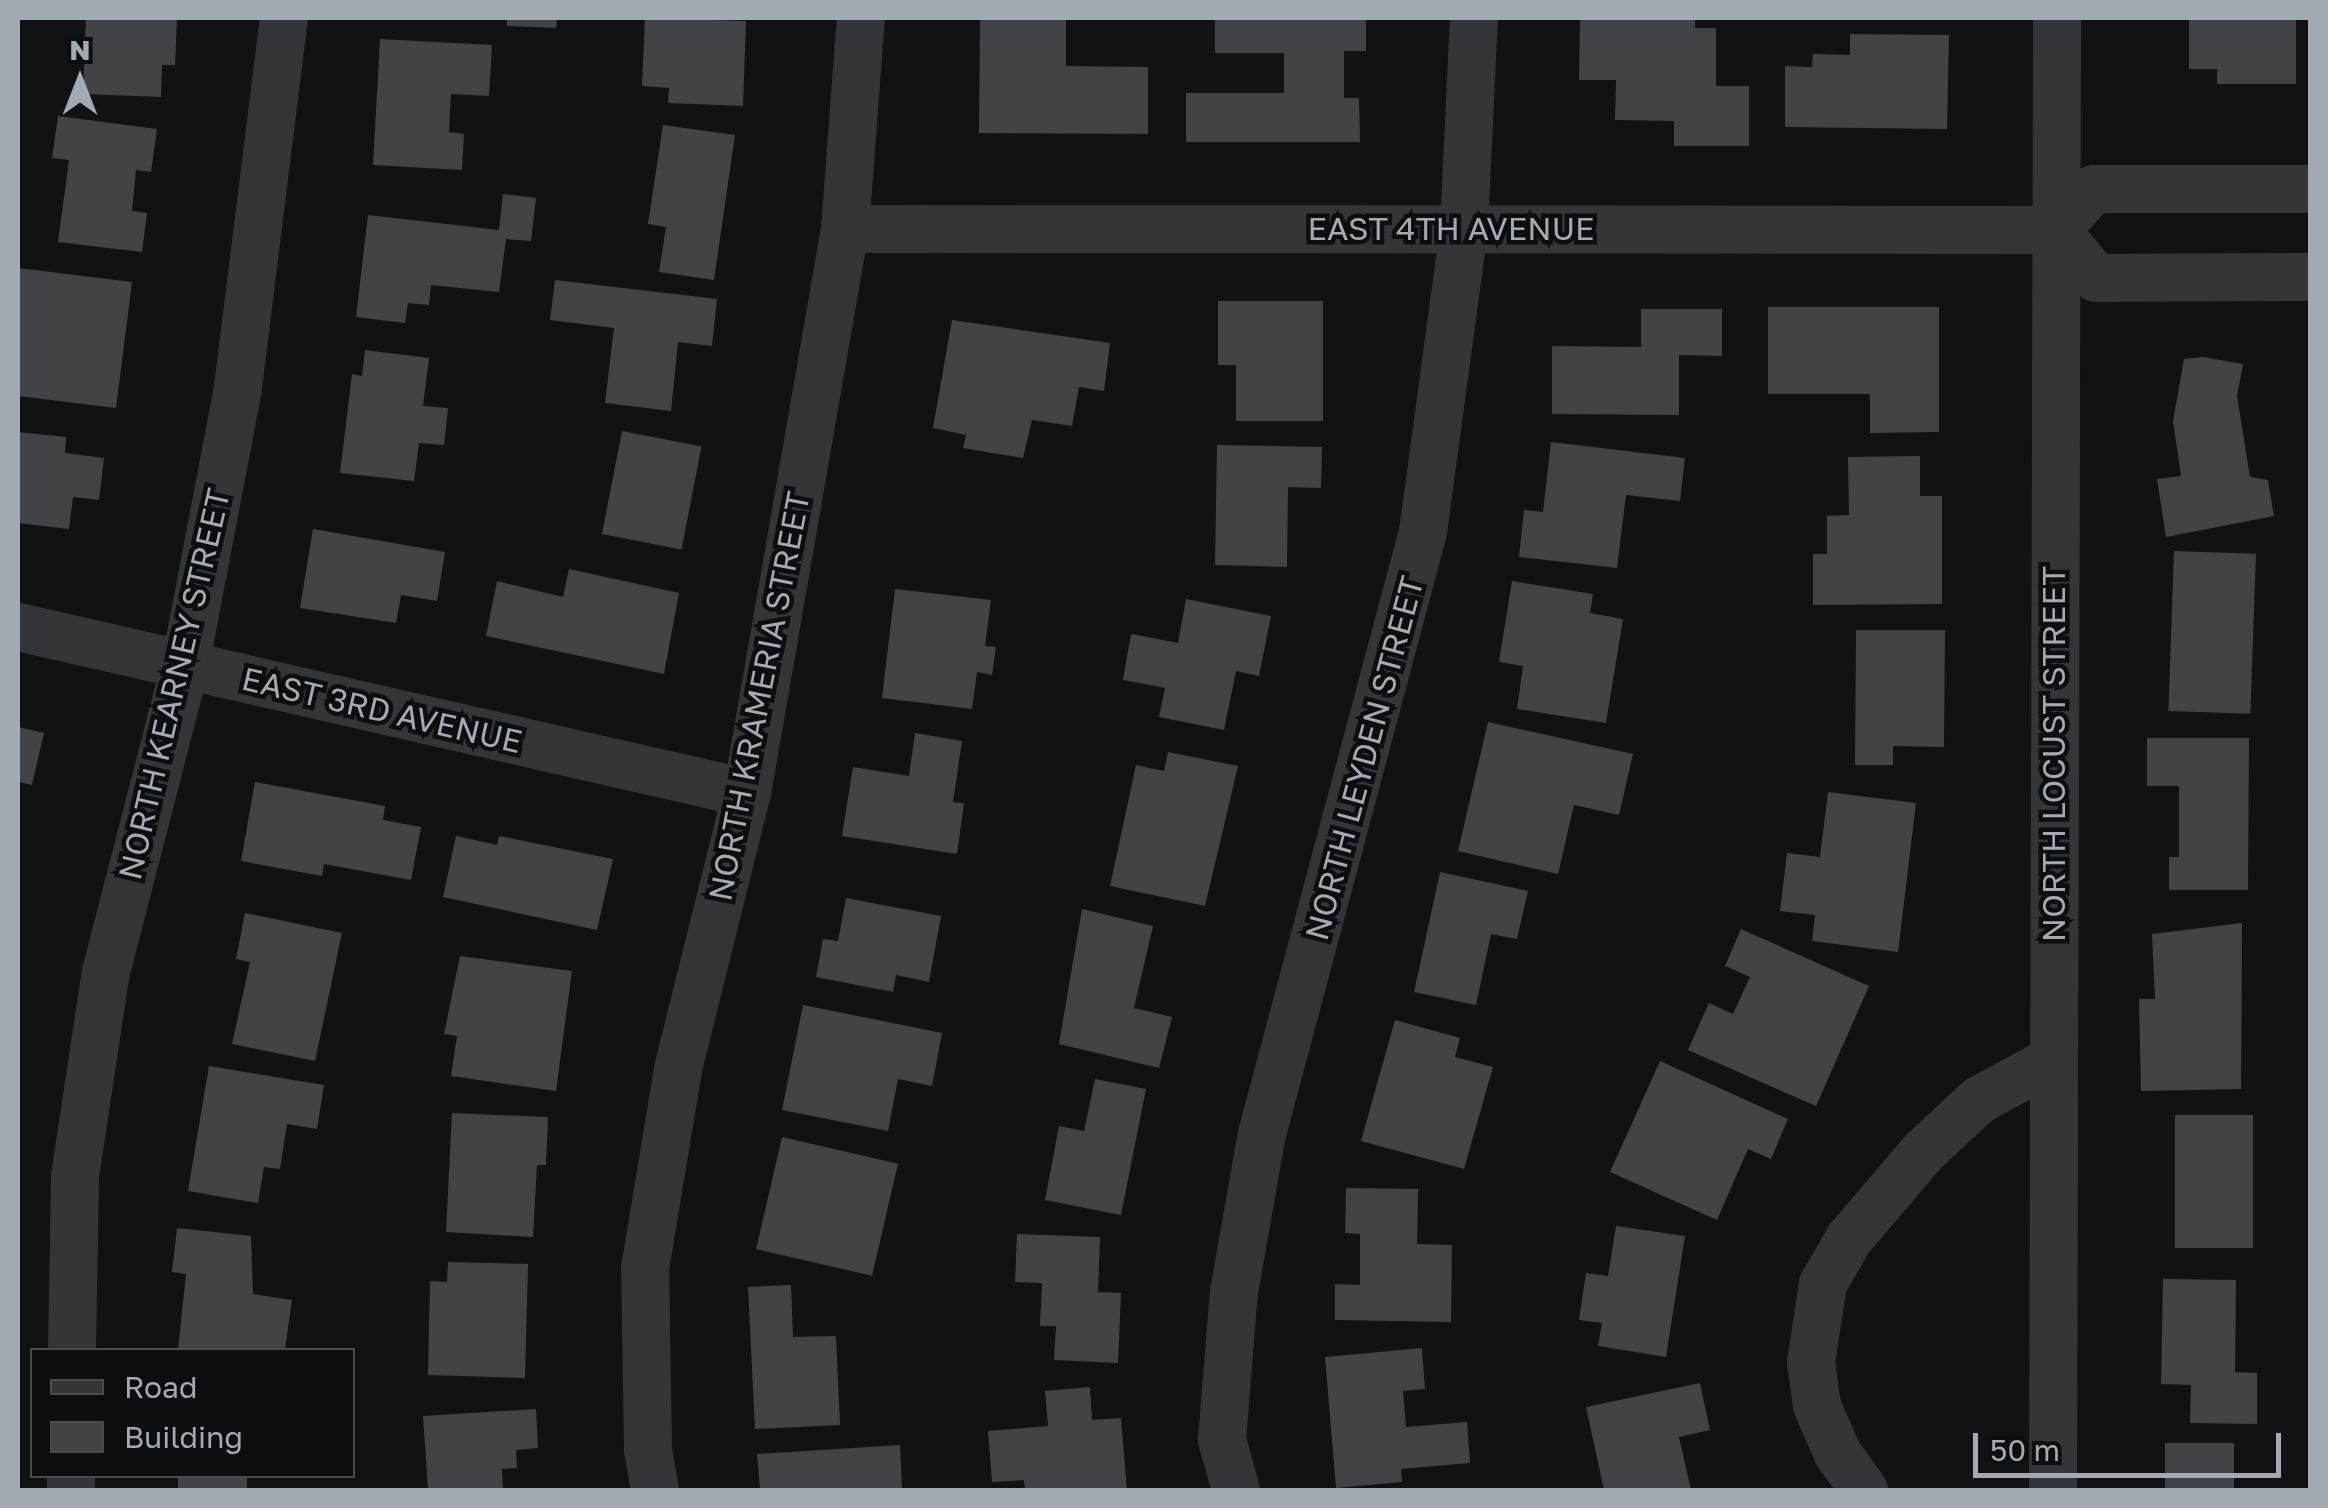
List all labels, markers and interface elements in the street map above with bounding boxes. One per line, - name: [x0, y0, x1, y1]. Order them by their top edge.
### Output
- north arrow: [30, 30, 130, 130]
- text: N: [69, 33, 91, 66]
- street label: EAST 4TH AVENUE: [1307, 209, 1595, 247]
- street label: NORTH KEARNEY STREET: [110, 485, 238, 883]
- street label: NORTH KRAMERIA STREET: [700, 488, 818, 904]
- street label: NORTH LOCUST STREET: [2034, 566, 2072, 942]
- street label: NORTH LEYDEN STREET: [1297, 572, 1431, 944]
- street label: EAST 3RD AVENUE: [238, 659, 526, 761]
- legend: [30, 1348, 355, 1478]
- text: Road: [124, 1369, 198, 1405]
- scale bar: [1978, 1413, 2286, 1475]
- text: Building: [124, 1419, 243, 1455]
- text: 50 m: [1990, 1432, 2060, 1468]

